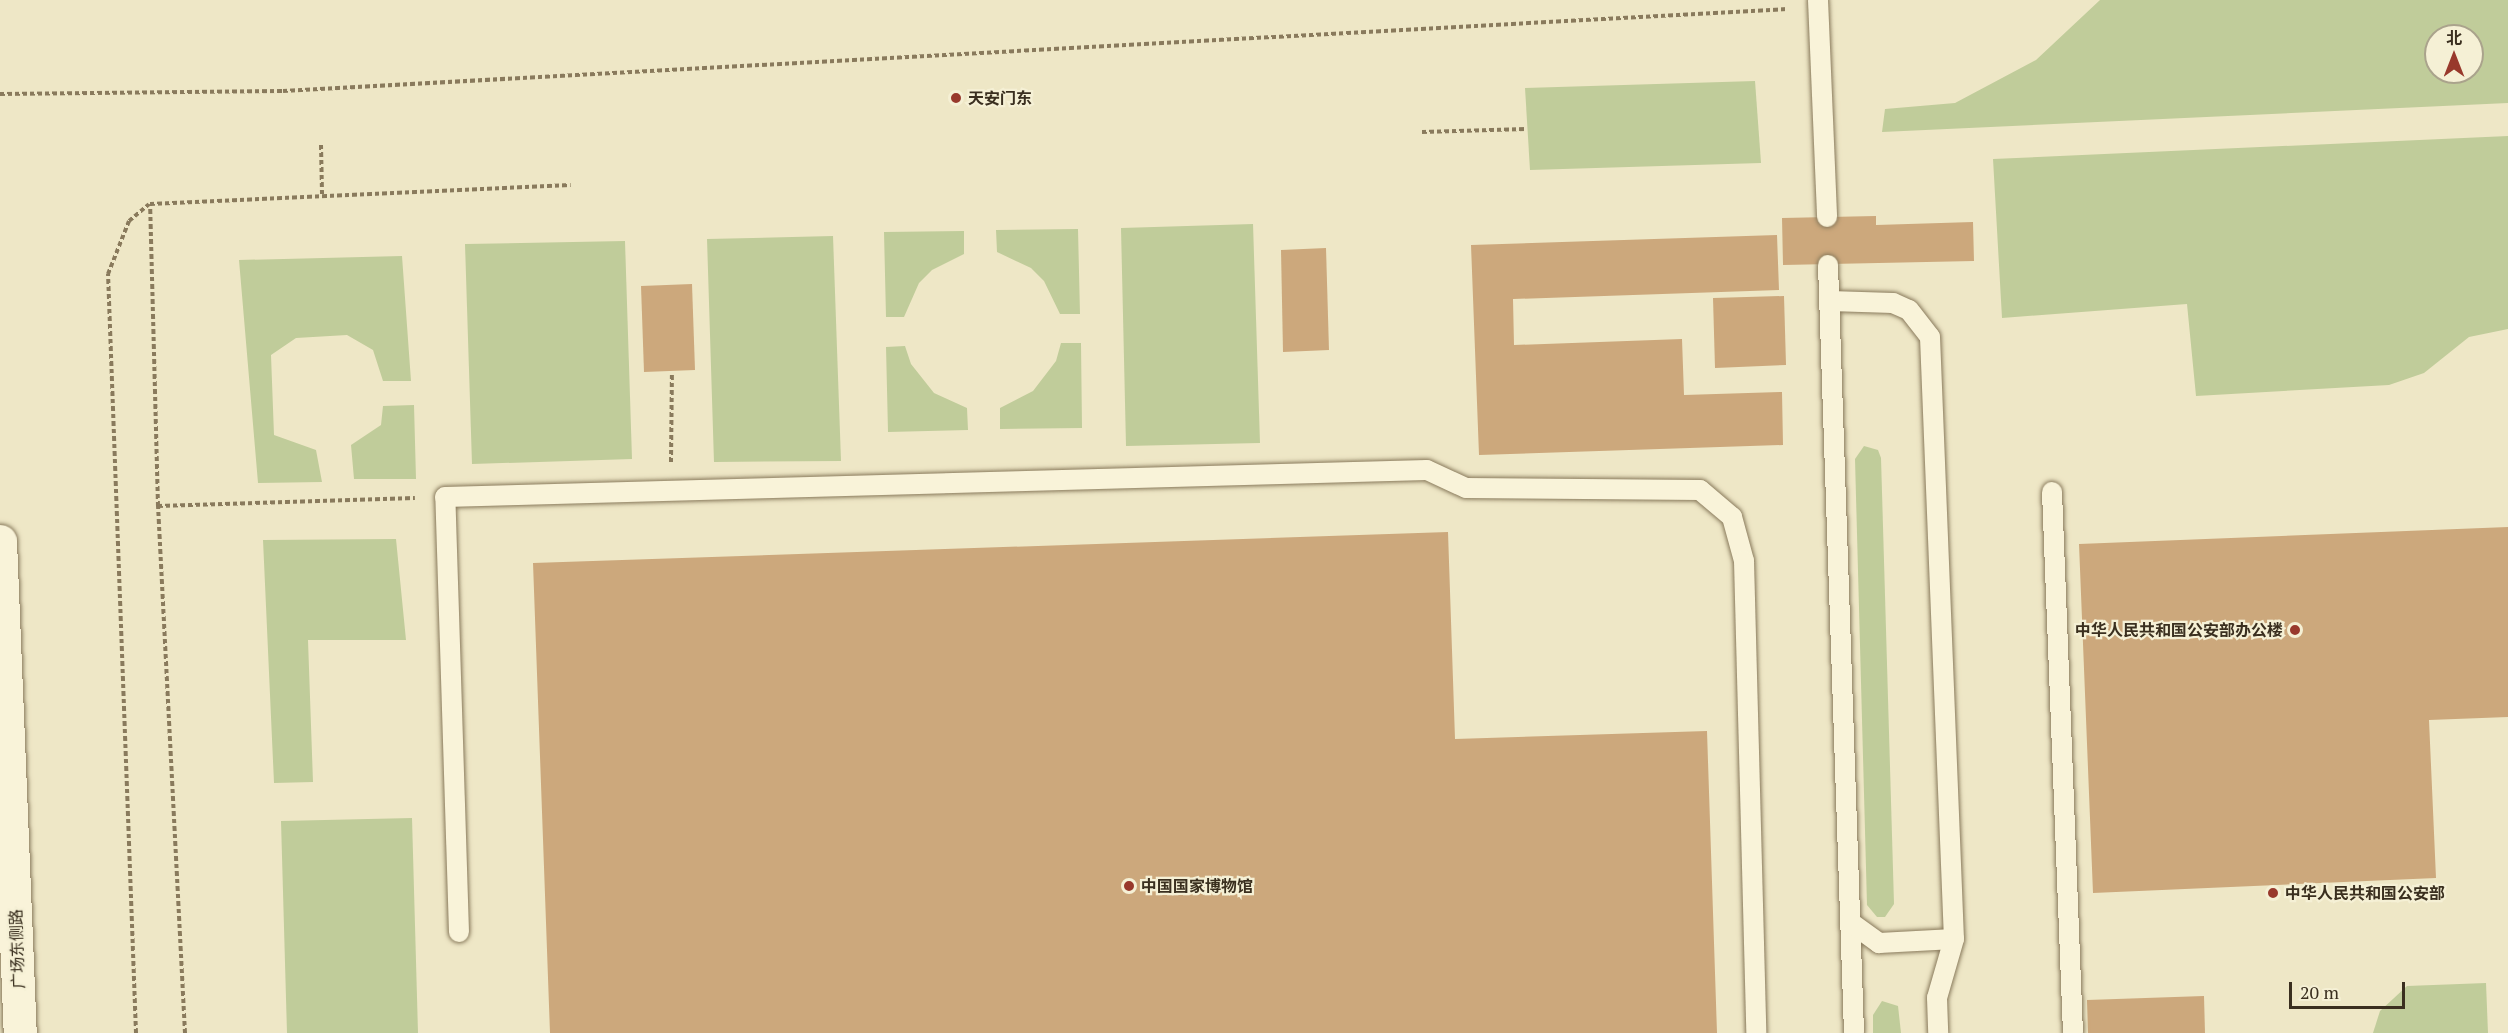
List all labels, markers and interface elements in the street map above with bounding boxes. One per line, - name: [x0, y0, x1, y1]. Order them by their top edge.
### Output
- north arrow: [2424, 24, 2484, 84]
- text: 北: [2446, 27, 2462, 49]
- place label: 天安门东: [968, 88, 1032, 108]
- marker: 天安门东: [949, 91, 963, 105]
- place label: 中华人民共和国公安部办公楼: [2075, 620, 2283, 640]
- marker: 中华人民共和国公安部办公楼: [2288, 623, 2302, 637]
- place label: 中国国家博物馆: [1141, 876, 1253, 896]
- marker: 中国国家博物馆: [1122, 879, 1136, 893]
- place label: 中华人民共和国公安部: [2285, 883, 2445, 903]
- marker: 中华人民共和国公安部: [2266, 886, 2280, 900]
- street label: 广场东侧路: [6, 909, 28, 989]
- scale bar: [2292, 970, 2408, 1008]
- text: 20 m: [2300, 980, 2339, 1004]

